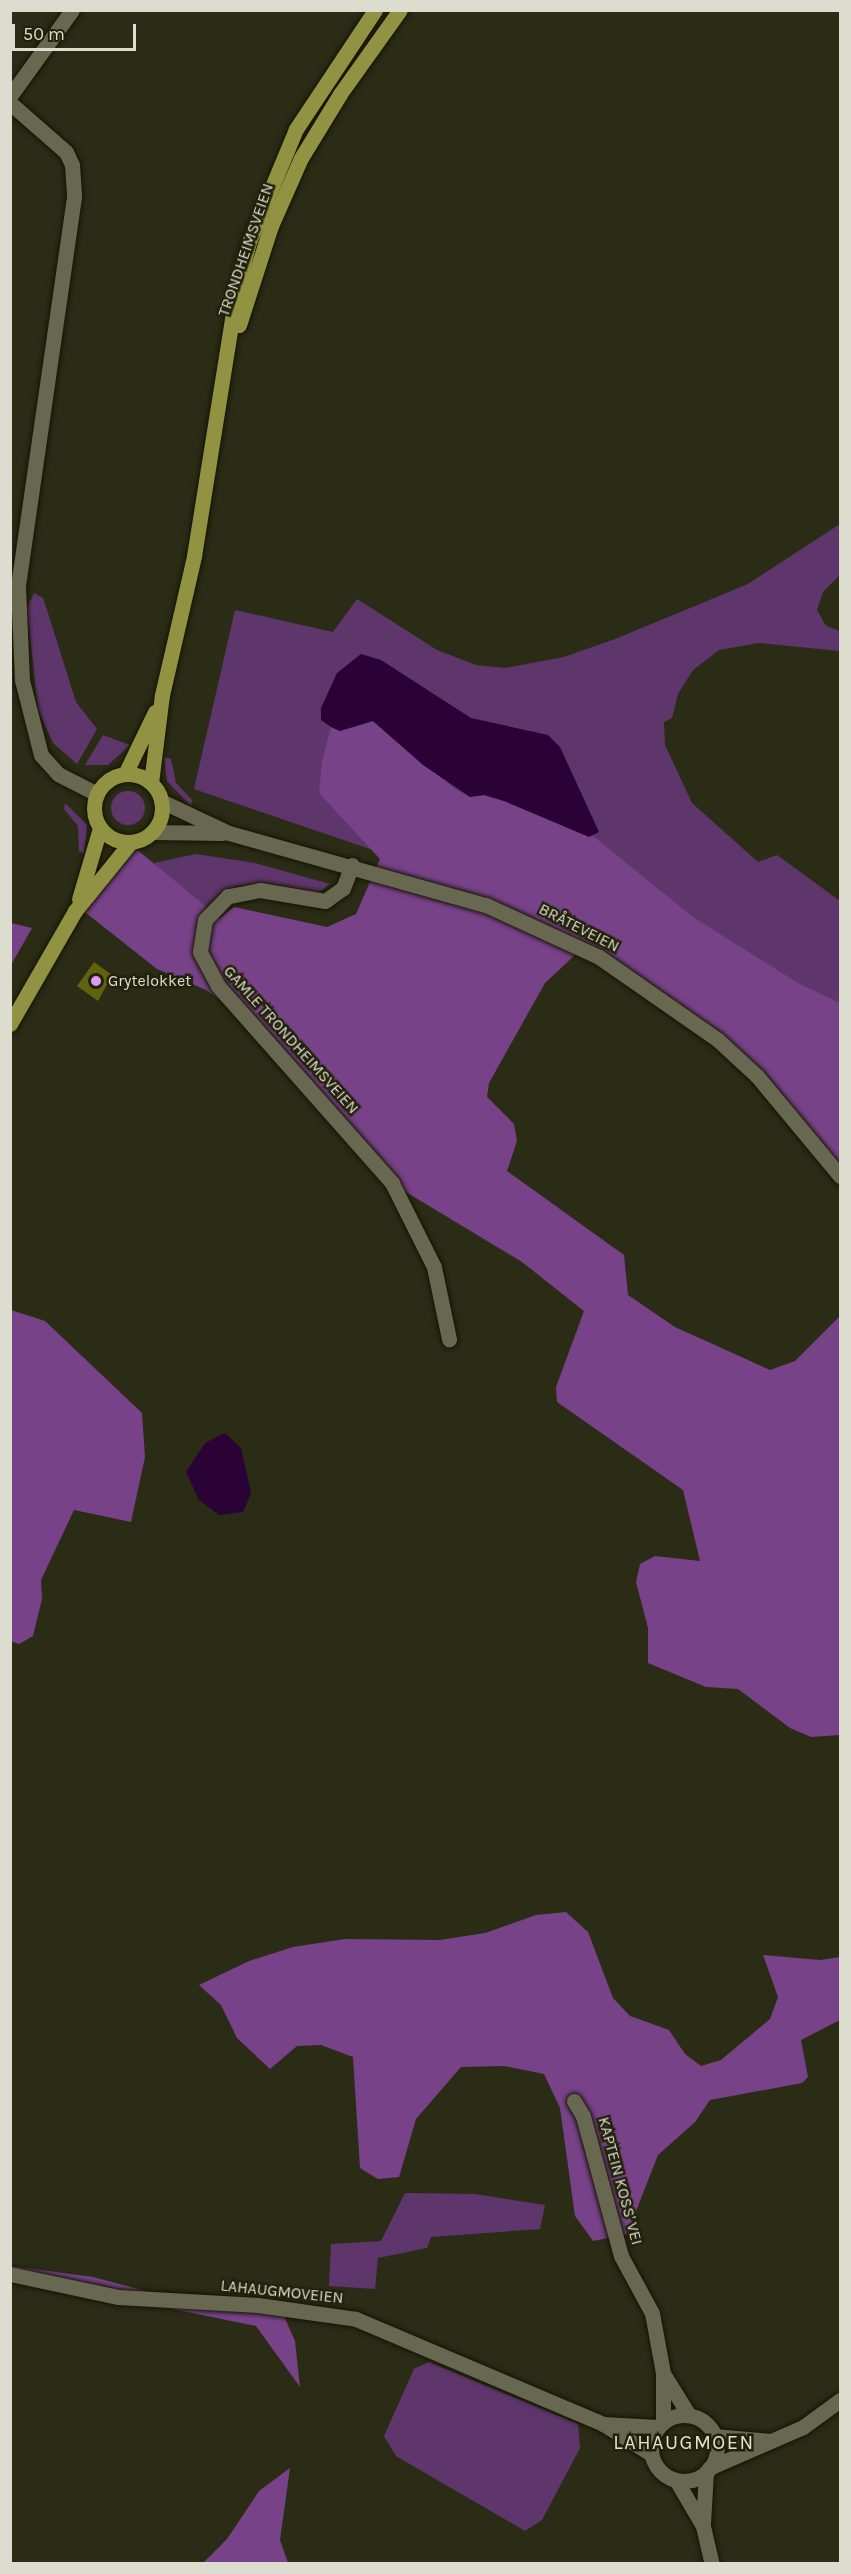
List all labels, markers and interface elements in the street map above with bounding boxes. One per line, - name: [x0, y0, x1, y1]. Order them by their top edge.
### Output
- scale bar: [15, 12, 140, 50]
- text: 50 m: [23, 23, 65, 45]
- street label: TRONDHEIMSVEIEN: [214, 181, 278, 319]
- street label: BRÅTEVEIEN: [536, 900, 622, 956]
- street label: GAMLE TRONDHEIMSVEIEN: [219, 962, 363, 1118]
- place label: Grytelokket: [108, 971, 191, 991]
- marker: Grytelokket: [89, 974, 103, 988]
- street label: KAPTEIN KOSS' VEI: [594, 2115, 646, 2247]
- street label: LAHAUGMOVEIEN: [220, 2276, 344, 2308]
- district label: LAHAUGMOEN: [613, 2430, 755, 2454]

